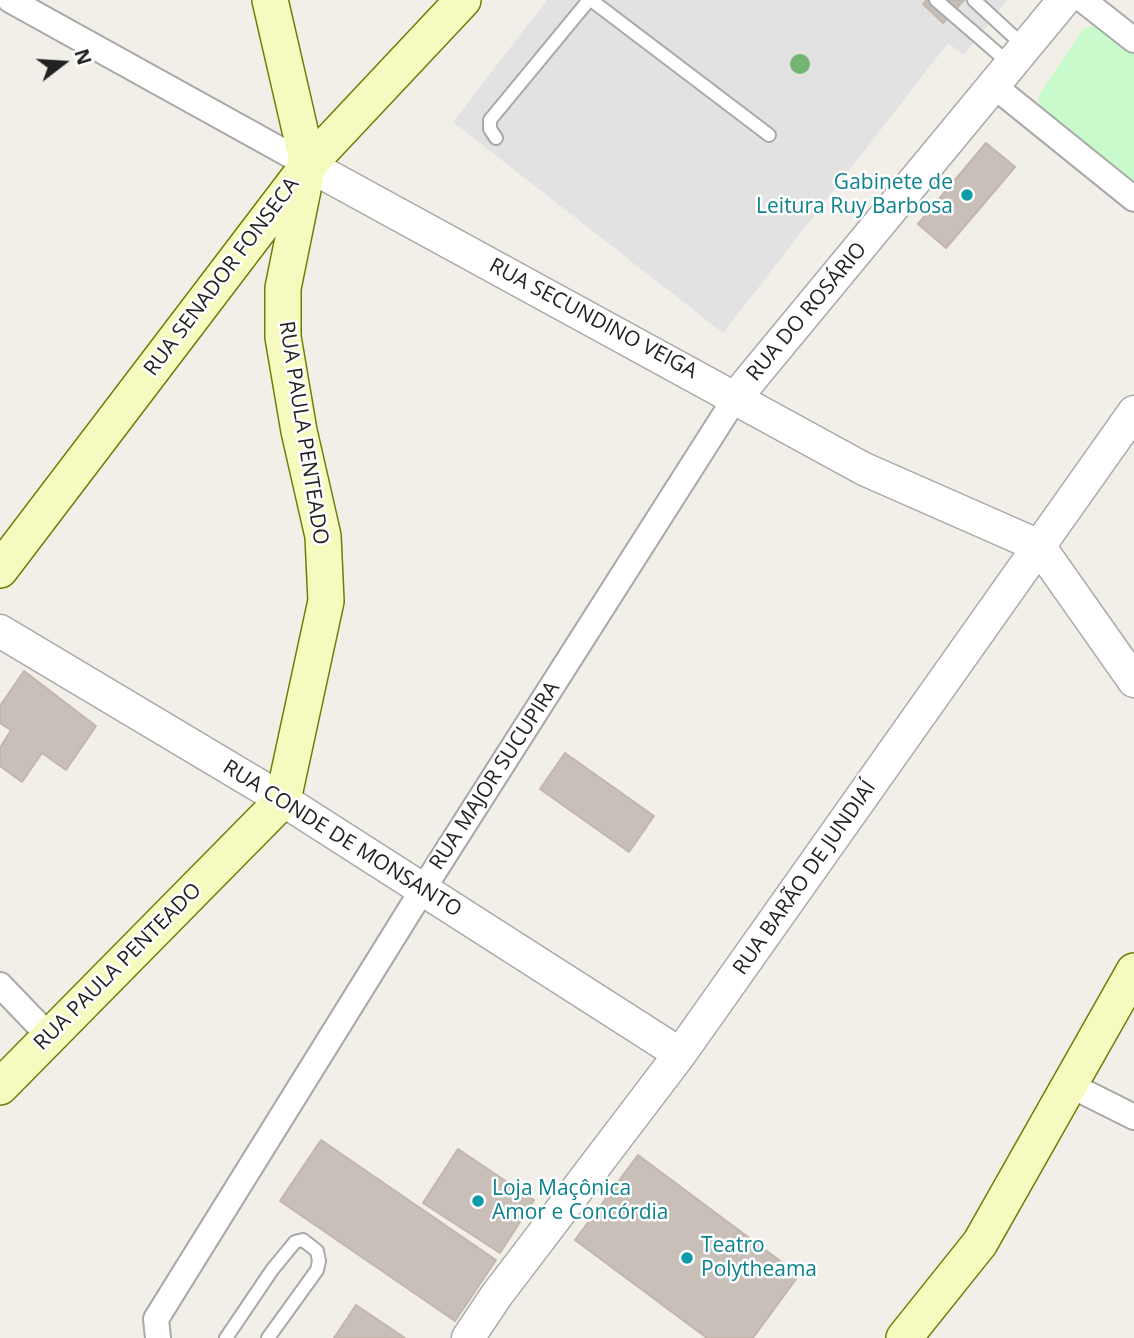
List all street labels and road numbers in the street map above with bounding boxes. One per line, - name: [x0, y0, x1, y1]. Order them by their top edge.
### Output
- street label: RUA SENADOR FONSECA: [139, 173, 305, 381]
- street label: RUA DO ROSÁRIO: [742, 238, 872, 386]
- street label: RUA SECUNDINO VEIGA: [485, 253, 701, 385]
- street label: RUA PAULA PENTEADO: [273, 319, 333, 547]
- street label: RUA MAJOR SUCUPIRA: [425, 677, 565, 875]
- street label: RUA CONDE DE MONSANTO: [218, 755, 466, 923]
- street label: RUA BARÃO DE JUNDIAÍ: [728, 776, 882, 980]
- street label: RUA PAULA PENTEADO: [29, 878, 207, 1056]

